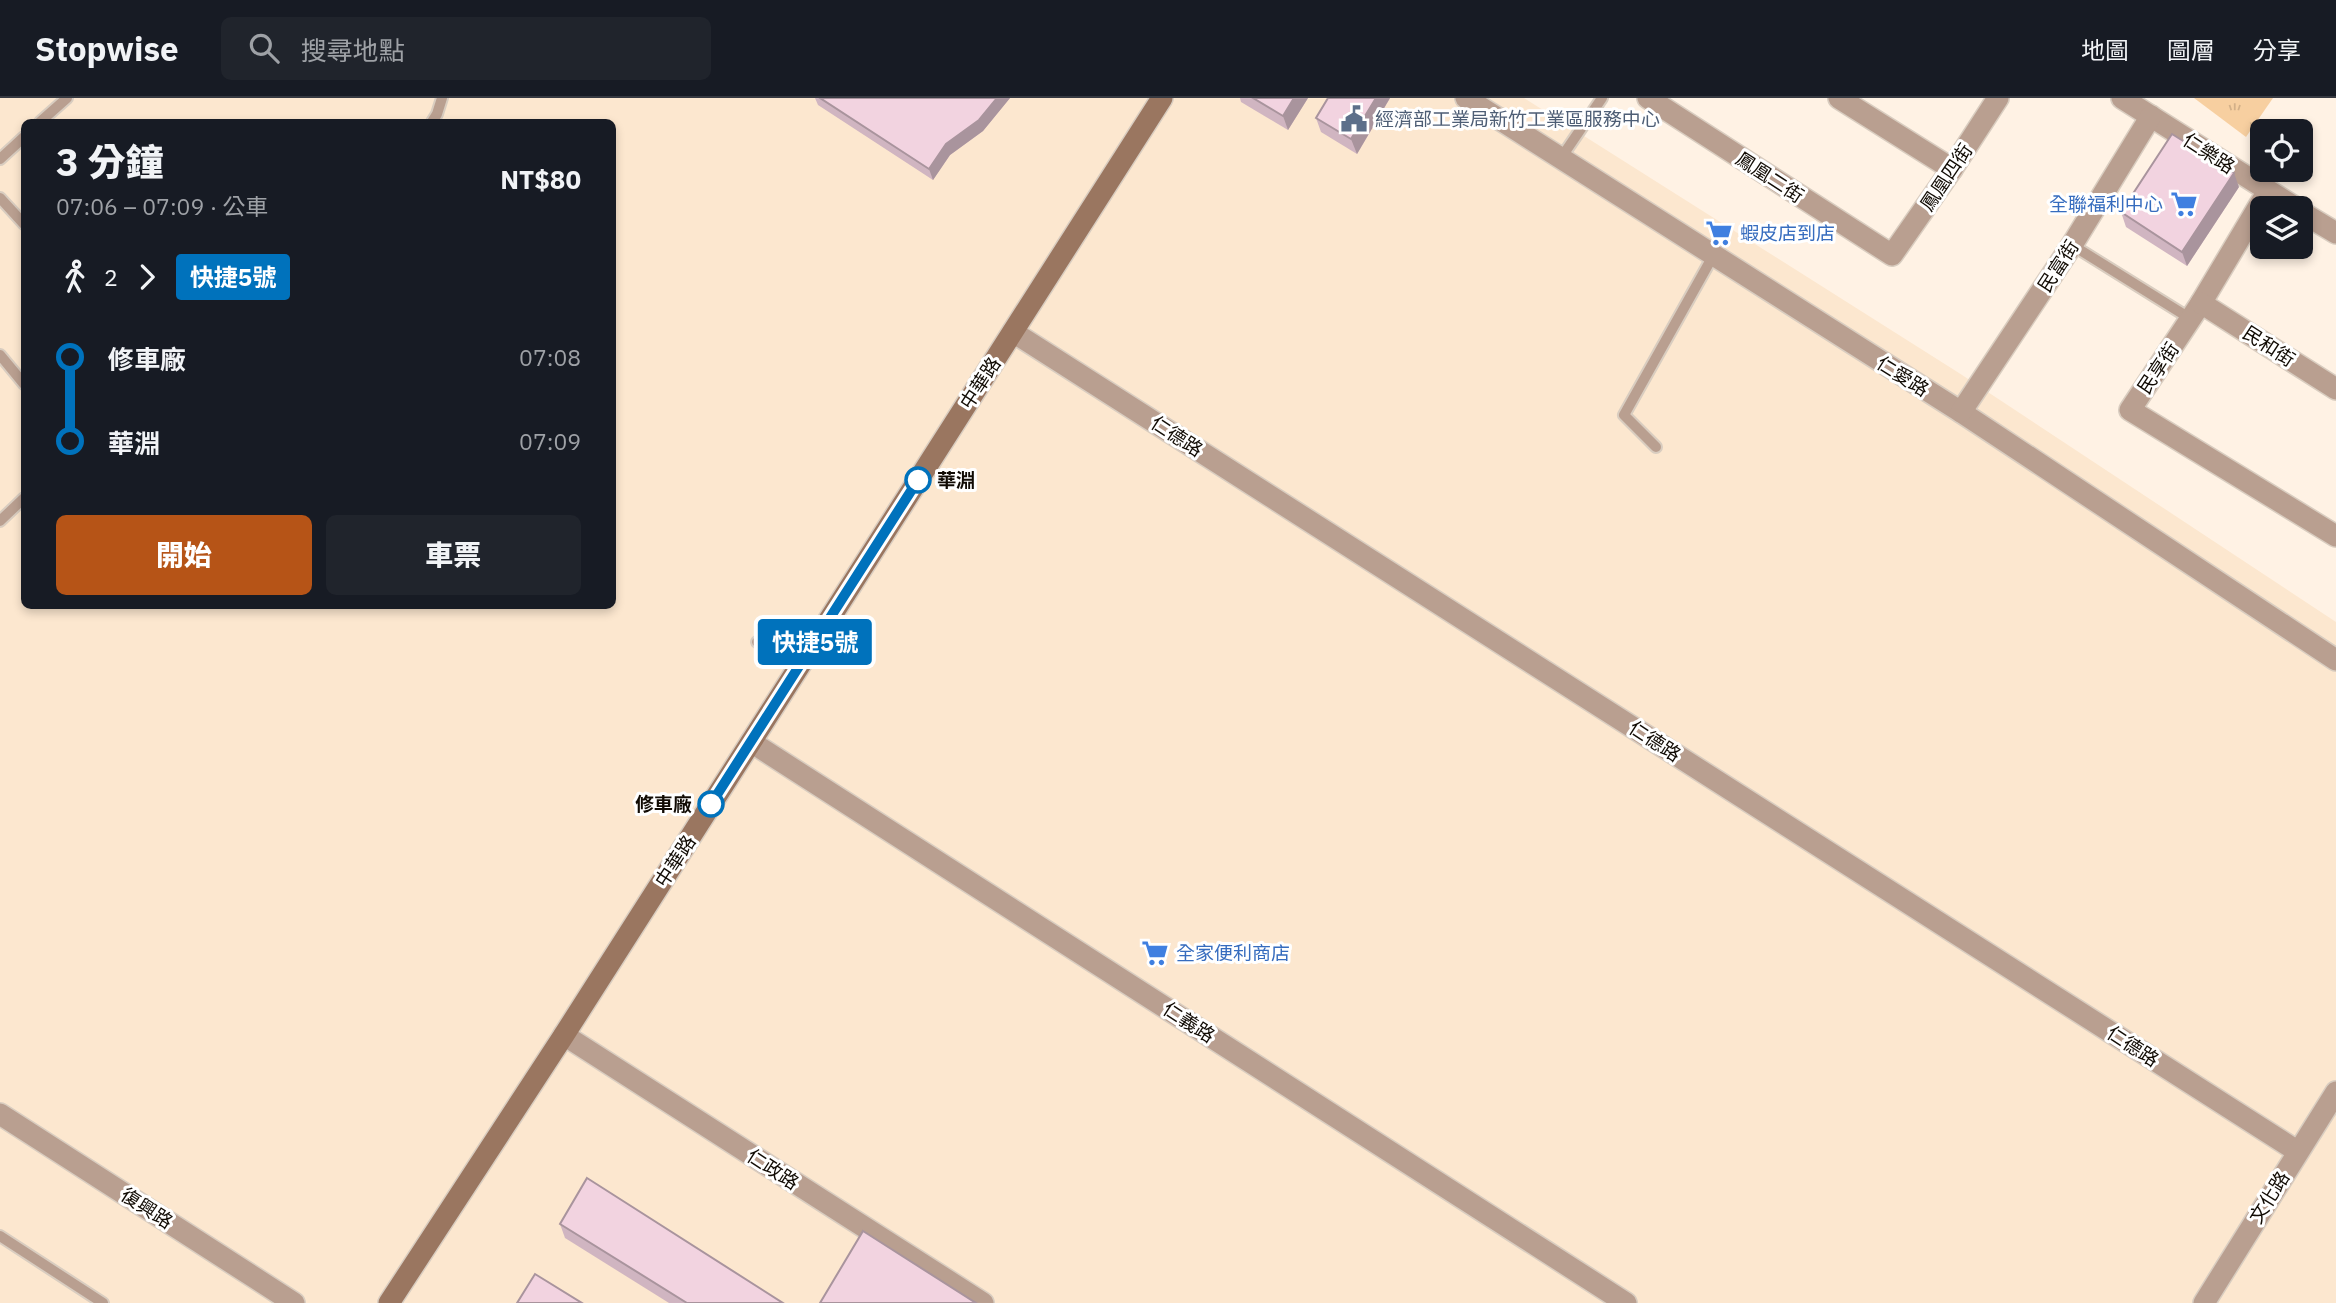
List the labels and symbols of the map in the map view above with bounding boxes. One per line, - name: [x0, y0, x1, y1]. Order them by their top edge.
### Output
- public building icon: 經濟部工業局新竹工業區服務中心: [1339, 104, 1369, 134]
- place label: 經濟部工業局新竹工業區服務中心: [1375, 107, 1660, 131]
- street label: 仁樂路: [2179, 127, 2239, 179]
- street label: 鳳凰四街: [1915, 139, 1977, 215]
- street label: 鳳凰二街: [1732, 146, 1808, 208]
- supermarket icon: 全聯福利中心: [2169, 189, 2199, 219]
- place label: 全聯福利中心: [2049, 192, 2163, 216]
- supermarket icon: 蝦皮店到店: [1704, 218, 1734, 248]
- place label: 蝦皮店到店: [1740, 221, 1835, 245]
- street label: 民富街: [2032, 236, 2084, 296]
- street label: 民和街: [2239, 320, 2299, 372]
- street label: 民享街: [2132, 338, 2184, 398]
- street label: 仁愛路: [1872, 351, 1934, 401]
- street label: 中華路: [954, 353, 1006, 413]
- street label: 仁德路: [1147, 410, 1207, 462]
- marker: 華淵: [905, 467, 931, 493]
- place label: 華淵: [937, 468, 975, 492]
- line badge: 快捷5號: [766, 619, 864, 665]
- street label: 仁德路: [1625, 715, 1685, 767]
- marker: 修車廠: [698, 791, 724, 817]
- place label: 修車廠: [635, 792, 692, 816]
- street label: 中華路: [649, 831, 701, 891]
- supermarket icon: 全家便利商店: [1140, 938, 1170, 968]
- place label: 全家便利商店: [1176, 941, 1290, 965]
- street label: 仁義路: [1159, 996, 1219, 1048]
- street label: 仁德路: [2103, 1020, 2163, 1072]
- street label: 仁政路: [743, 1143, 803, 1195]
- street label: 文化路: [2244, 1166, 2294, 1228]
- street label: 復興路: [117, 1182, 177, 1234]

